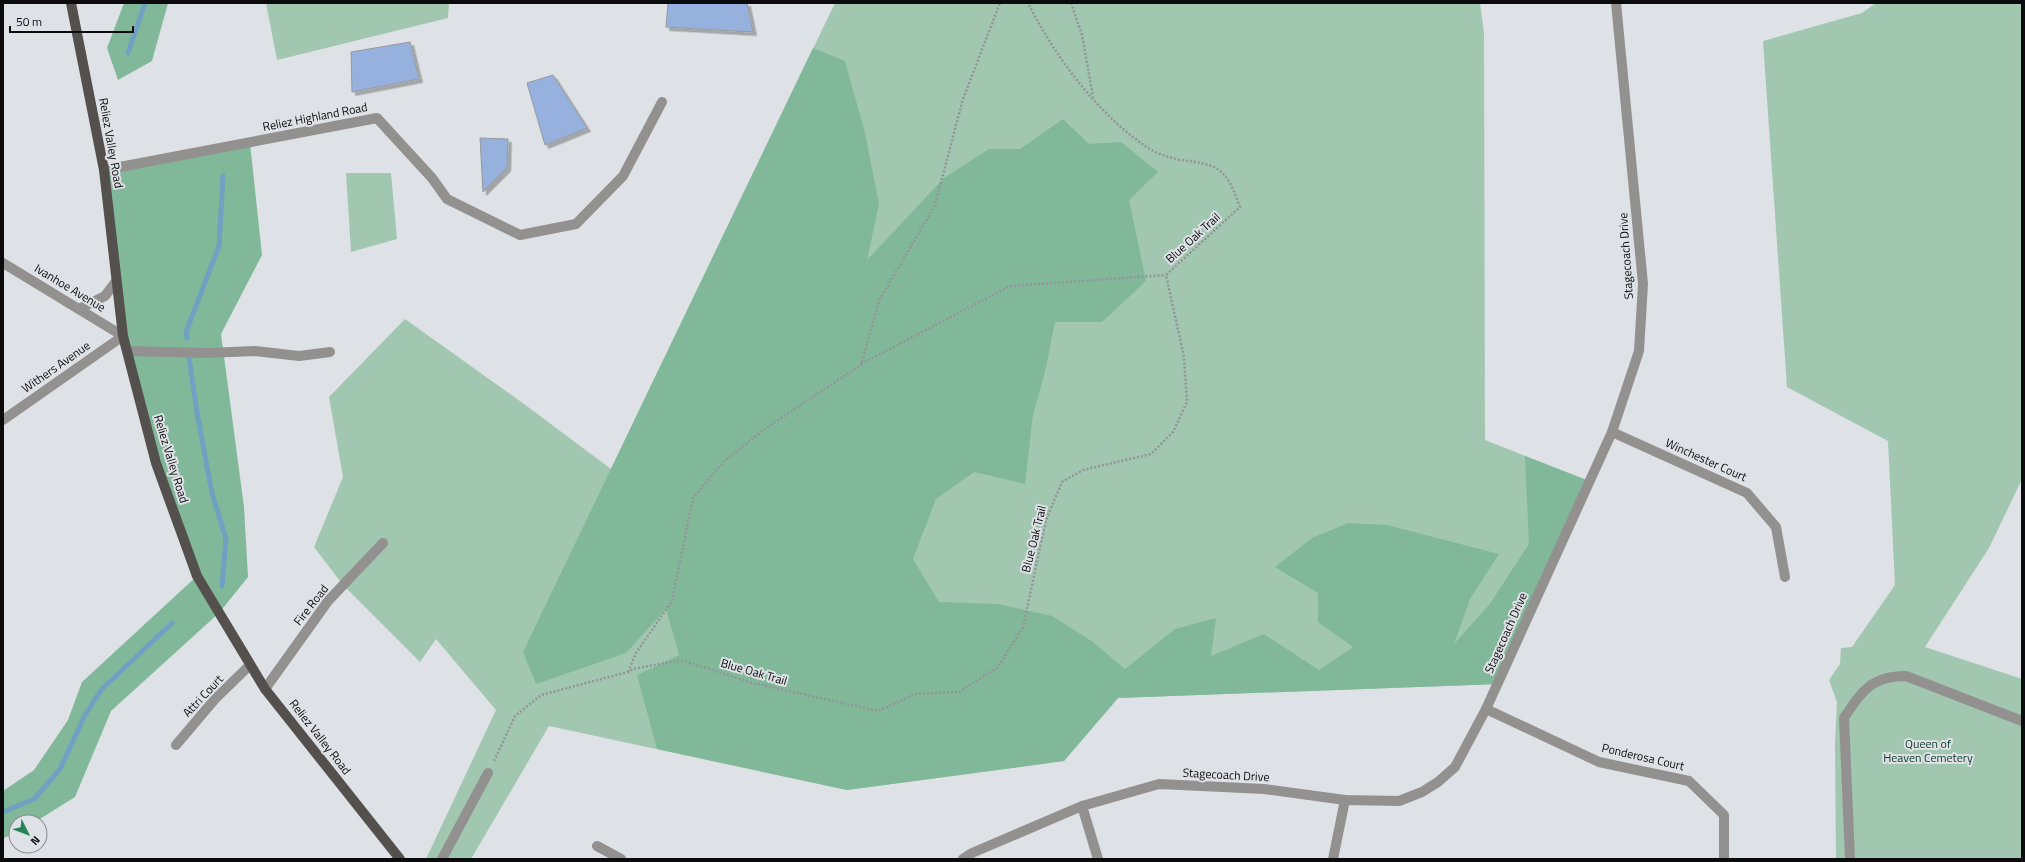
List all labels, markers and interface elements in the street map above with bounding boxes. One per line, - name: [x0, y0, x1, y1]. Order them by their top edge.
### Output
- scale bar: [10, 8, 133, 34]
- text: 50 m: [16, 12, 42, 31]
- street label: Reliez Valley Road: [94, 96, 129, 190]
- street label: Reliez Highland Road: [261, 97, 369, 136]
- street label: Blue Oak Trail: [1161, 208, 1224, 268]
- street label: Stagecoach Drive: [1613, 212, 1638, 300]
- street label: Ivanhoe Avenue: [31, 259, 109, 316]
- street label: Withers Avenue: [18, 336, 94, 397]
- street label: Reliez Valley Road: [149, 412, 194, 505]
- street label: Winchester Court: [1662, 433, 1751, 486]
- street label: Blue Oak Trail: [1016, 503, 1051, 574]
- street label: Fire Road: [288, 580, 333, 629]
- street label: Stagecoach Drive: [1479, 589, 1532, 676]
- street label: Blue Oak Trail: [719, 653, 790, 690]
- street label: Attri Court: [178, 669, 228, 721]
- street label: Reliez Valley Road: [285, 695, 356, 779]
- park label: Queen of Heaven Cemetery: [1883, 734, 1973, 767]
- street label: Ponderosa Court: [1600, 738, 1687, 775]
- street label: Stagecoach Drive: [1182, 763, 1270, 786]
- north arrow: [8, 814, 48, 854]
- text: N: [27, 833, 44, 849]

